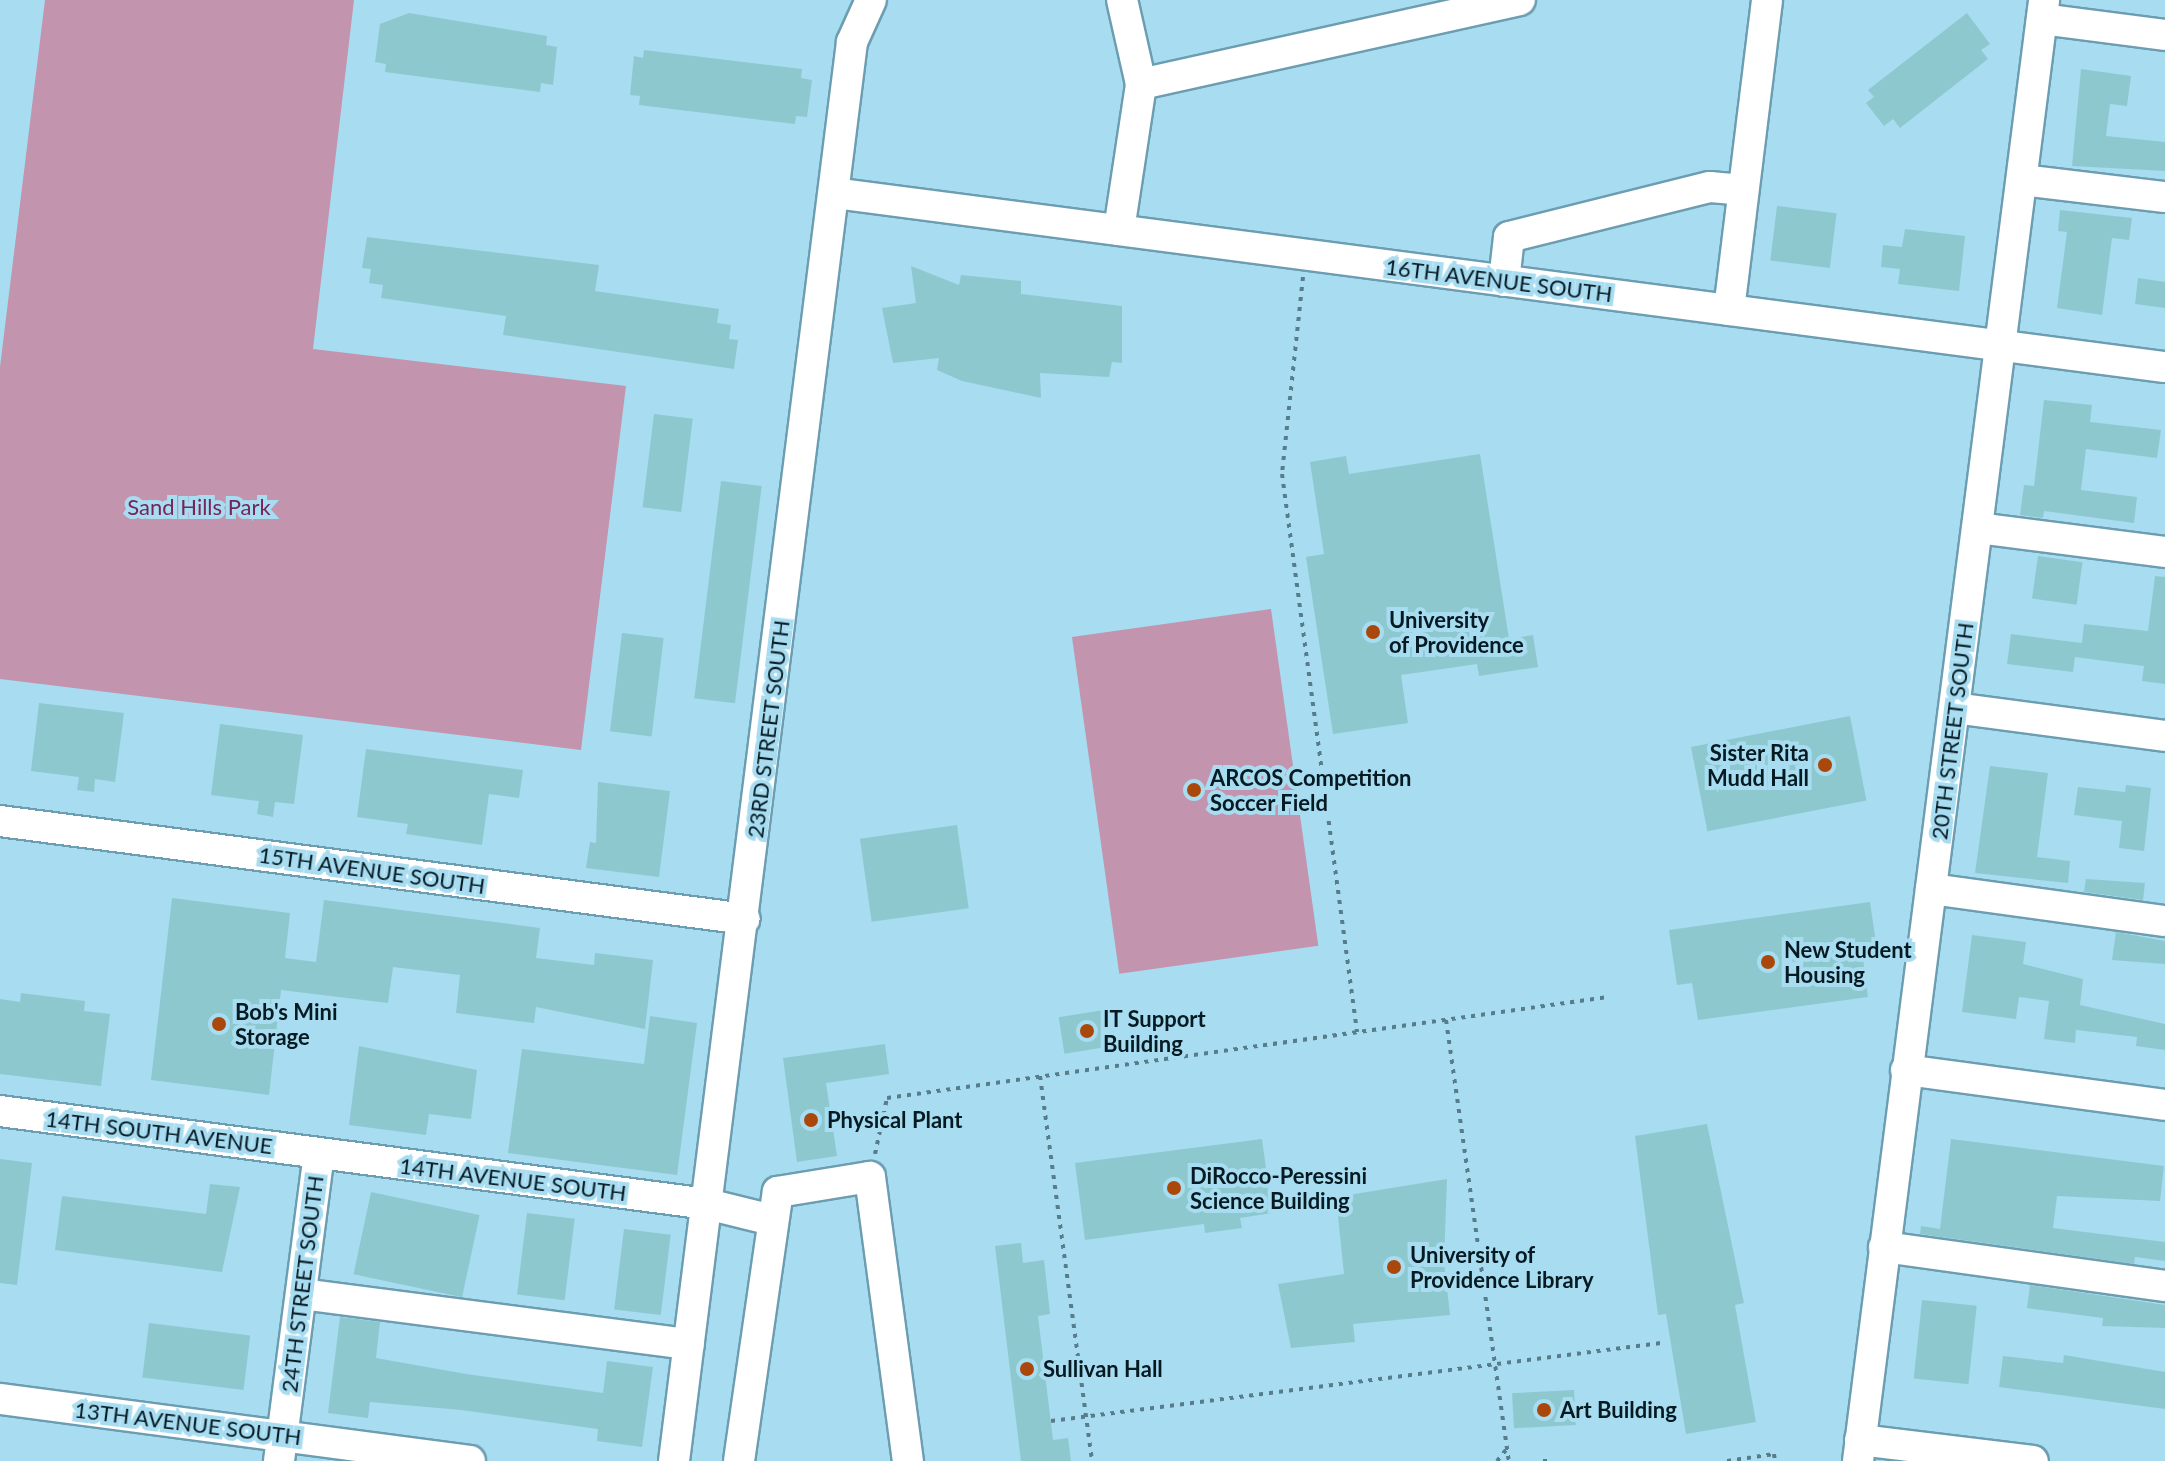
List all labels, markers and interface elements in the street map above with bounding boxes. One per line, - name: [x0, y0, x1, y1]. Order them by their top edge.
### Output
- street label: 16TH AVENUE SOUTH: [1384, 253, 1614, 307]
- park label: Sand Hills Park: [127, 494, 271, 520]
- place label: University of Providence: [1389, 606, 1524, 658]
- street label: 23RD STREET SOUTH: [741, 618, 795, 840]
- street label: 20TH STREET SOUTH: [1926, 621, 1978, 841]
- marker: University of Providence: [1364, 623, 1382, 641]
- place label: Sister Rita Mudd Hall: [1707, 739, 1809, 790]
- marker: Sister Rita Mudd Hall: [1816, 756, 1834, 774]
- place label: ARCOS Competition Soccer Field: [1210, 764, 1411, 816]
- marker: ARCOS Competition Soccer Field: [1185, 781, 1203, 799]
- street label: 15TH AVENUE SOUTH: [257, 841, 487, 899]
- place label: New Student Housing: [1784, 936, 1912, 988]
- marker: New Student Housing: [1759, 953, 1777, 971]
- place label: Bob's Mini Storage: [235, 998, 338, 1050]
- place label: IT Support Building: [1103, 1005, 1206, 1056]
- marker: Bob's Mini Storage: [210, 1015, 228, 1033]
- marker: IT Support Building: [1078, 1022, 1096, 1040]
- street label: 14TH SOUTH AVENUE: [44, 1105, 274, 1159]
- place label: Physical Plant: [827, 1107, 963, 1133]
- marker: Physical Plant: [802, 1111, 820, 1129]
- street label: 14TH AVENUE SOUTH: [398, 1152, 628, 1206]
- place label: DiRocco-Peressini Science Building: [1190, 1162, 1367, 1214]
- street label: 24TH STREET SOUTH: [276, 1174, 328, 1394]
- marker: DiRocco-Peressini Science Building: [1165, 1179, 1183, 1197]
- place label: University of Providence Library: [1410, 1241, 1594, 1292]
- marker: University of Providence Library: [1385, 1258, 1403, 1276]
- place label: Sullivan Hall: [1043, 1356, 1163, 1382]
- marker: Sullivan Hall: [1018, 1360, 1036, 1378]
- street label: 13TH AVENUE SOUTH: [73, 1396, 303, 1450]
- place label: Art Building: [1560, 1397, 1677, 1423]
- marker: Art Building: [1535, 1401, 1553, 1419]

